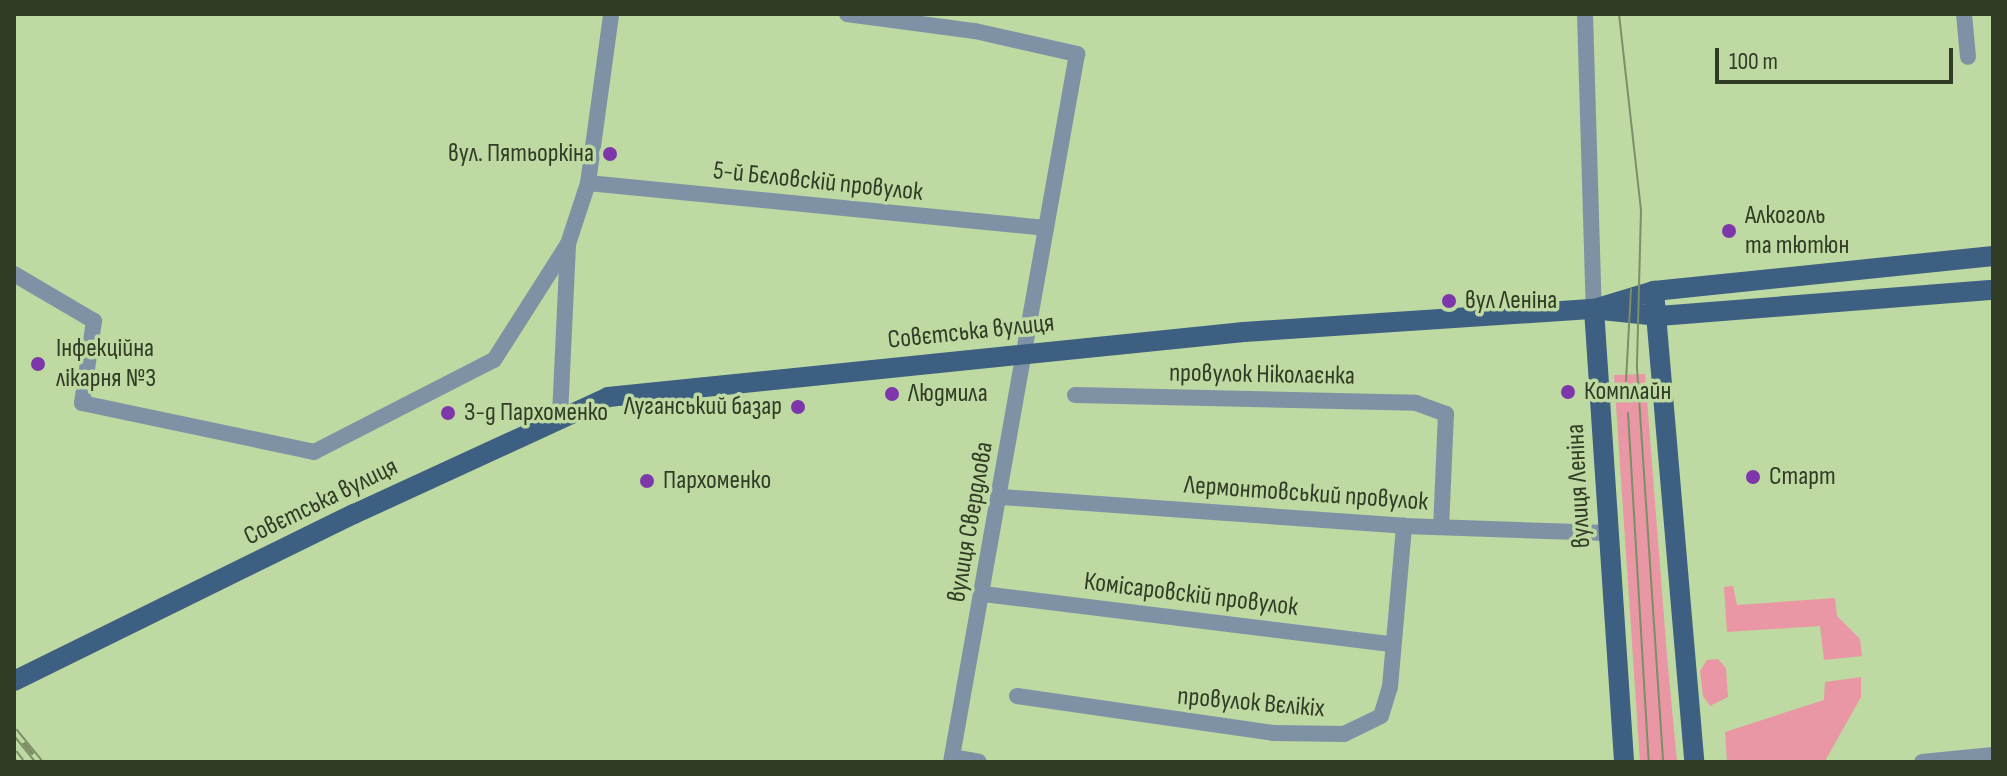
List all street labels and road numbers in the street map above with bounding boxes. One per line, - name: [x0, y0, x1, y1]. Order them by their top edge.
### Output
- street label: 5-й Бєловскій провулок: [712, 155, 924, 209]
- street label: Совєтська вулиця: [886, 308, 1056, 356]
- street label: провулок Ніколаєнка: [1169, 358, 1355, 392]
- street label: вулиця Леніна: [1560, 423, 1598, 549]
- street label: вулиця Свердлова: [942, 439, 1000, 605]
- street label: Совєтська вулиця: [239, 451, 403, 553]
- street label: Лермонтовський провулок: [1183, 470, 1429, 518]
- street label: Комісаровскій провулок: [1082, 566, 1300, 624]
- street label: провулок Вєлікіх: [1176, 681, 1326, 725]

